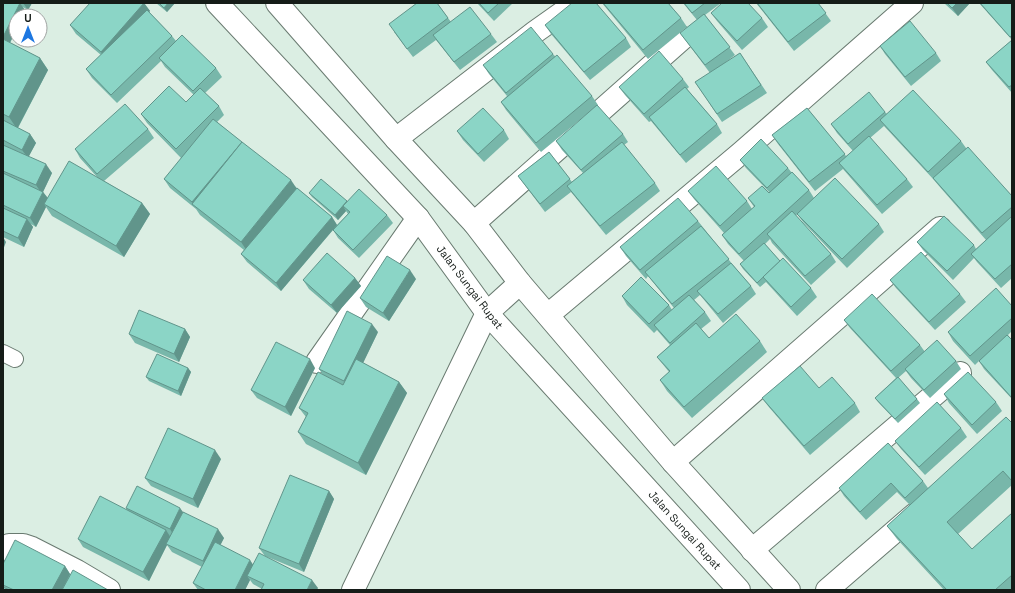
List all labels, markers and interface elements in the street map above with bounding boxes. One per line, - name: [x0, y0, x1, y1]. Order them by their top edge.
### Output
- north arrow: [8, 8, 48, 48]
- text: U: [24, 11, 32, 25]
- street label: Jalan Sungai Rupat: [434, 242, 506, 332]
- street label: Jalan Sungai Rupat: [646, 487, 724, 573]

